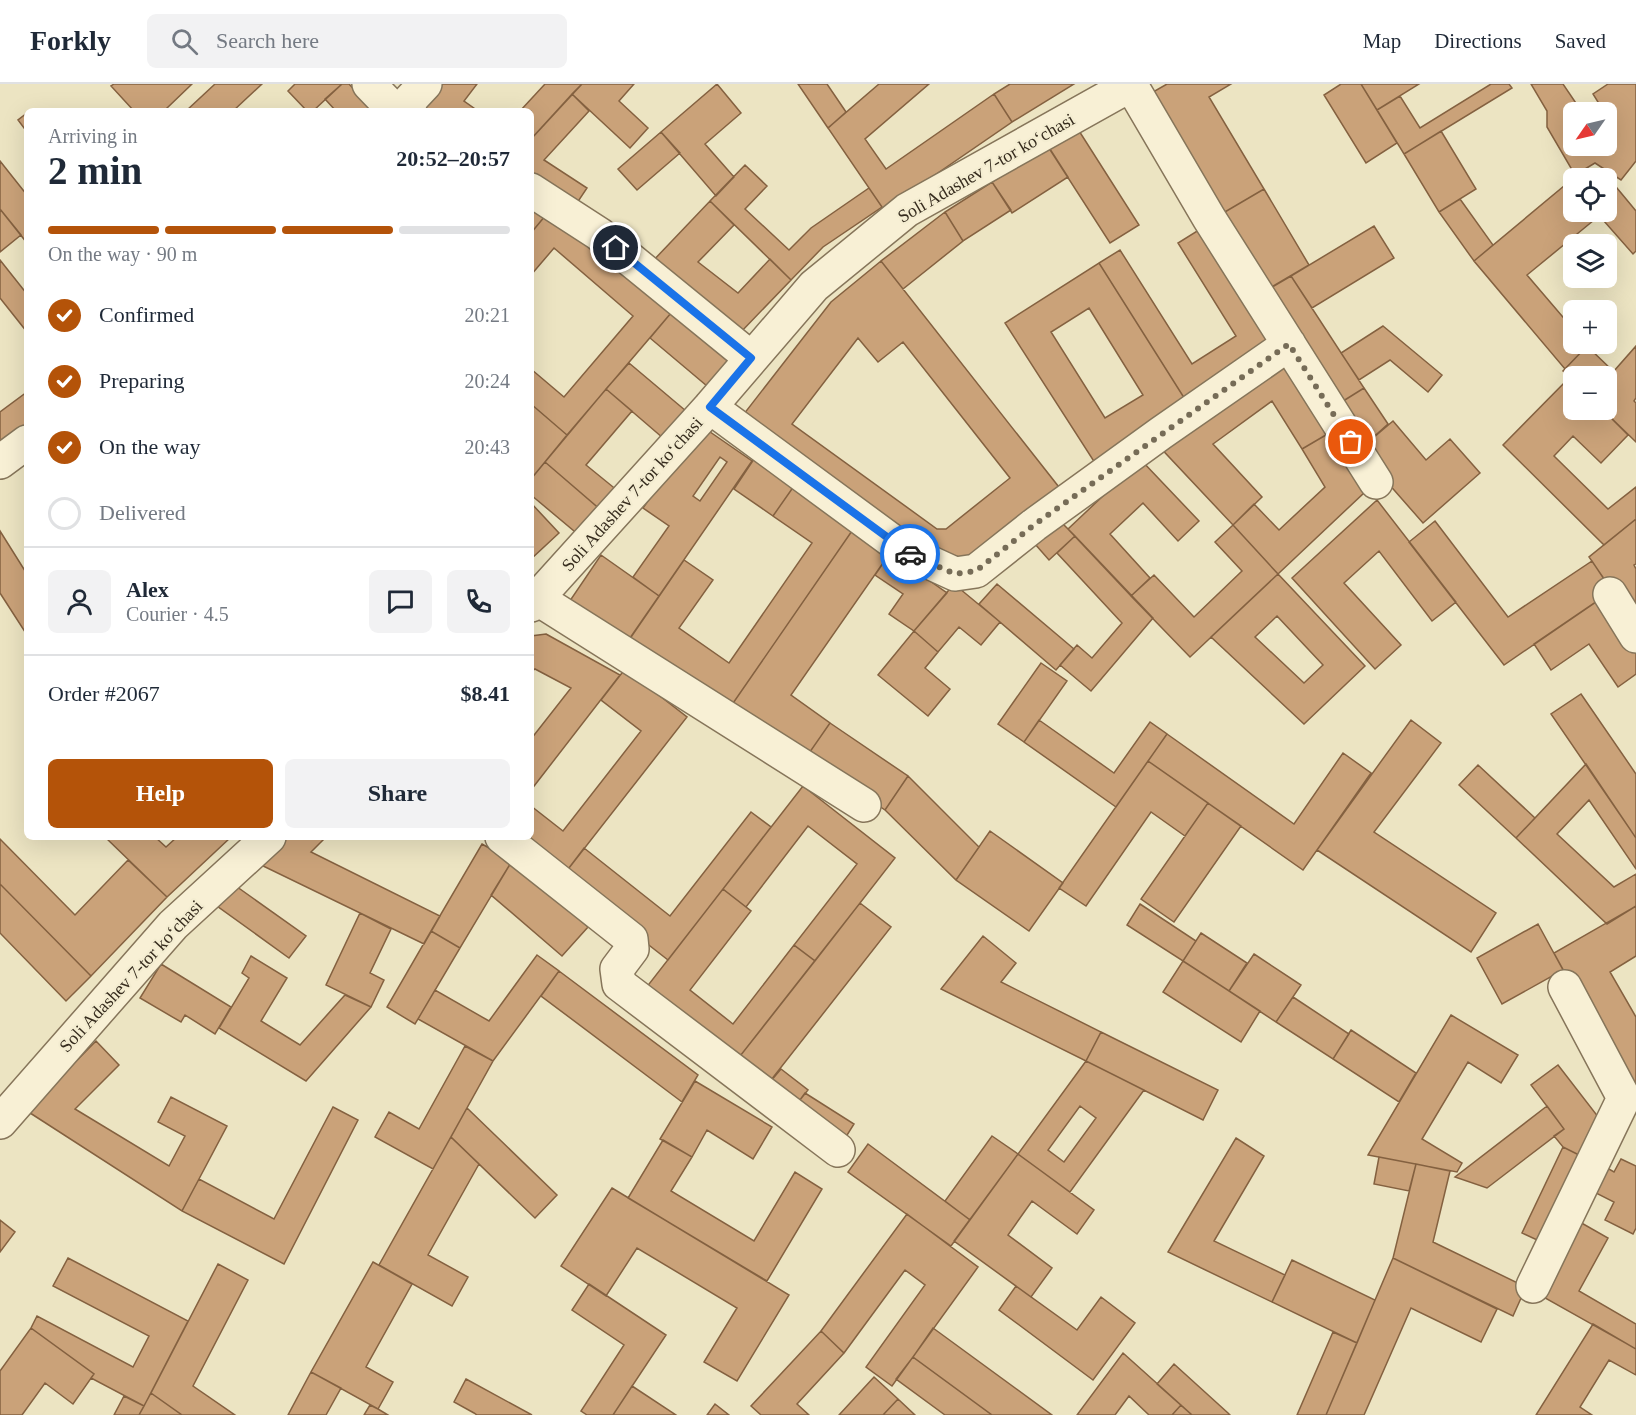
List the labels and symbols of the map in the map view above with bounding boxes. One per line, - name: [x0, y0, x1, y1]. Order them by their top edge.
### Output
- north arrow: [1563, 102, 1617, 156]
- street label: Soli Adashev 7-tor koʻchasi: [894, 109, 1078, 227]
- pin: [590, 222, 641, 273]
- street label: Soli Adashev 7-tor koʻchasi: [557, 413, 707, 575]
- pin: [1325, 416, 1376, 467]
- courier: [880, 524, 940, 584]
- street label: Soli Adashev 7-tor koʻchasi: [55, 896, 207, 1056]

